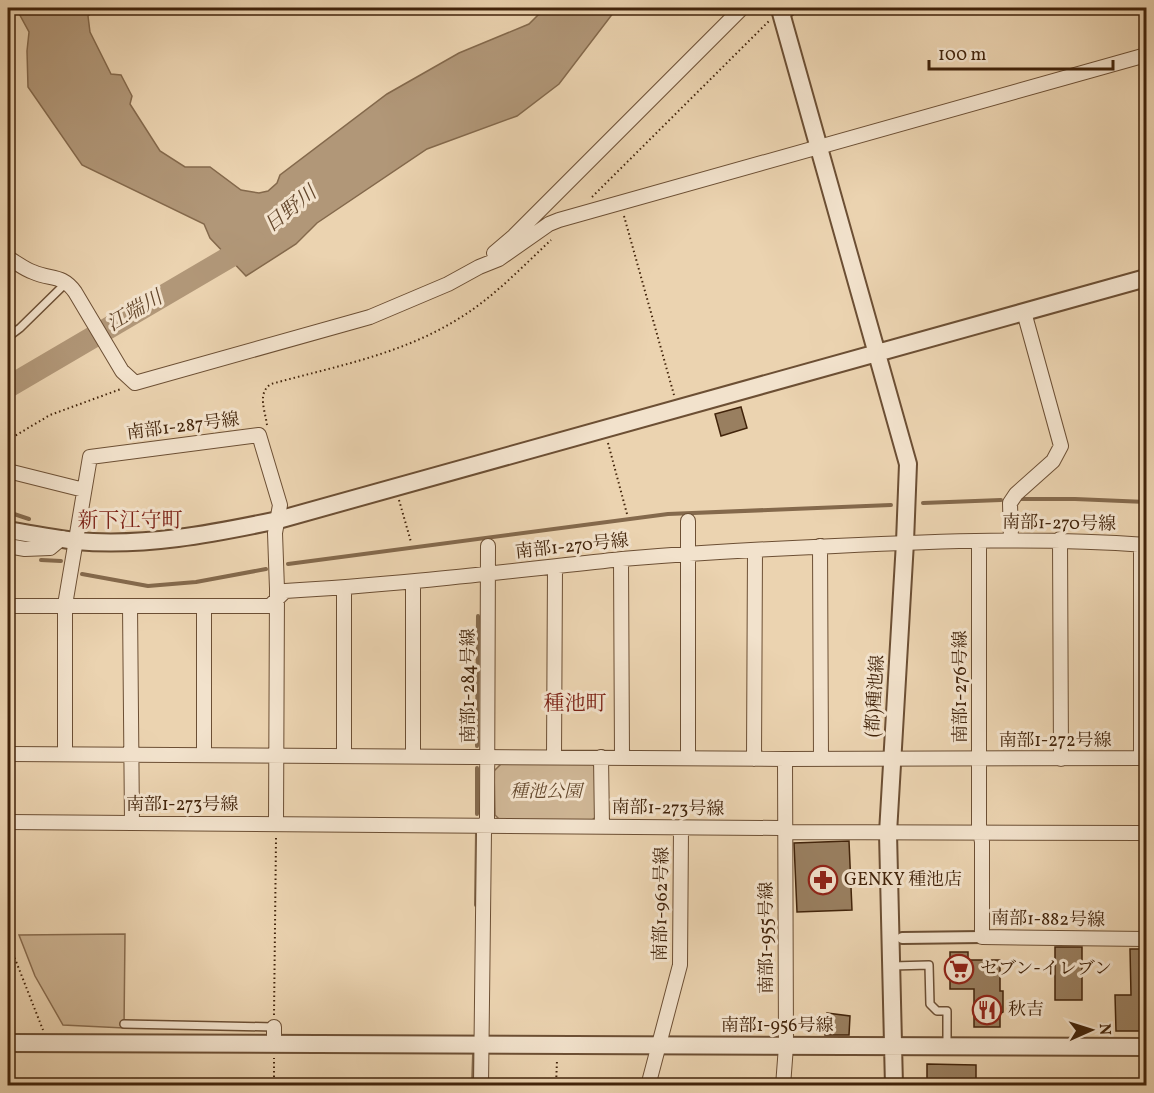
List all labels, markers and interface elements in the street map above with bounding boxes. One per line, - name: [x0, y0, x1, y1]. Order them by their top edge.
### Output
- scale bar: [929, 33, 1114, 71]
- text: 100 m: [938, 43, 987, 68]
- water label: 日野川: [259, 179, 325, 240]
- water label: 江端川: [102, 284, 170, 339]
- street label: 南部1-287号線: [125, 408, 241, 446]
- district label: 新下江守町: [78, 507, 183, 536]
- street label: 南部1-270号線: [1002, 511, 1116, 537]
- street label: 南部1-270号線: [514, 529, 630, 565]
- street label: 南部1-284号線: [457, 628, 482, 744]
- street label: 南部1-276号線: [949, 630, 974, 744]
- street label: (都)種池線: [861, 654, 891, 738]
- district label: 種池町: [544, 690, 607, 719]
- street label: 南部1-272号線: [998, 729, 1112, 754]
- park label: 種池公園: [510, 780, 585, 805]
- street label: 南部1-273号線: [126, 793, 238, 818]
- street label: 南部1-273号線: [611, 796, 725, 822]
- street label: 南部1-962号線: [648, 846, 676, 962]
- pharmacy icon: GENKY 種池店: [807, 864, 839, 896]
- place label: GENKY 種池店: [844, 868, 962, 893]
- street label: 南部1-955号線: [755, 882, 780, 994]
- street label: 南部1-882号線: [991, 907, 1105, 933]
- supermarket icon: セブン-イレブン: [943, 953, 975, 985]
- place label: セブン-イレブン: [980, 957, 1112, 982]
- restaurant icon: 秋吉: [971, 994, 1003, 1026]
- place label: 秋吉: [1008, 998, 1044, 1023]
- north arrow: [1061, 1000, 1121, 1060]
- street label: 南部1-956号線: [721, 1014, 833, 1039]
- text: N: [1093, 1023, 1115, 1036]

